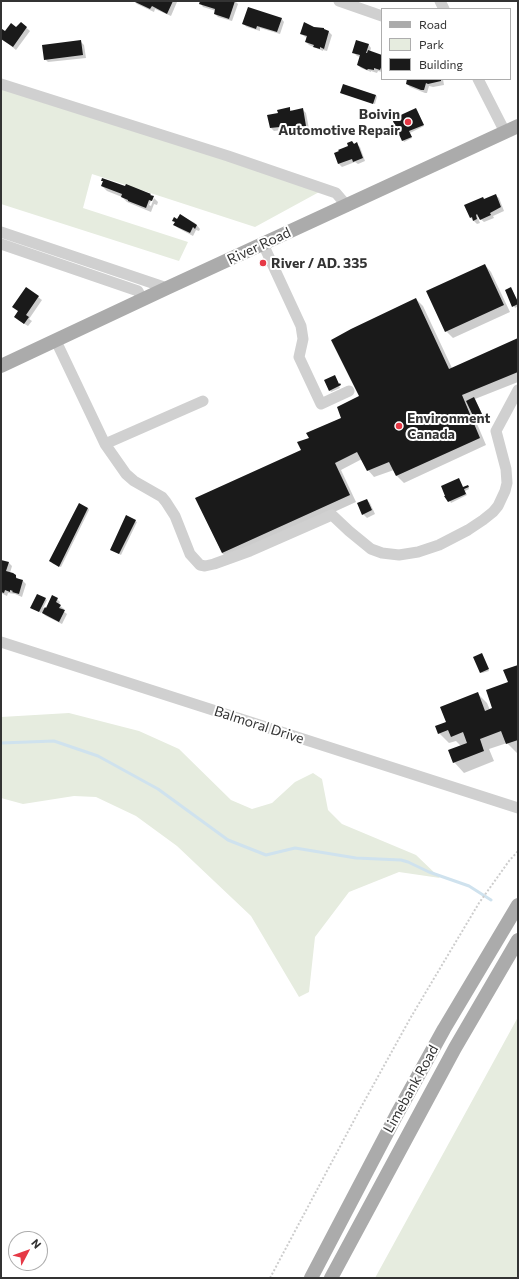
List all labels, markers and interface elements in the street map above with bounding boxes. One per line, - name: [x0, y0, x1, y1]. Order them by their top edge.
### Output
- legend: [381, 8, 511, 80]
- text: Road: [419, 17, 447, 31]
- text: Park: [419, 37, 444, 51]
- text: Building: [419, 57, 463, 71]
- place label: Boivin Automotive Repair: [278, 106, 400, 138]
- marker: Boivin Automotive Repair: [403, 117, 413, 127]
- street label: River Road: [225, 224, 293, 268]
- place label: River / AD. 335: [271, 255, 367, 271]
- marker: River / AD. 335: [258, 258, 268, 268]
- place label: Environment Canada: [407, 410, 490, 442]
- marker: Environment Canada: [394, 421, 404, 431]
- street label: Balmoral Drive: [212, 703, 306, 747]
- street label: Limebank Road: [380, 1042, 442, 1136]
- north arrow: [8, 1231, 48, 1271]
- text: N: [29, 1236, 44, 1251]

